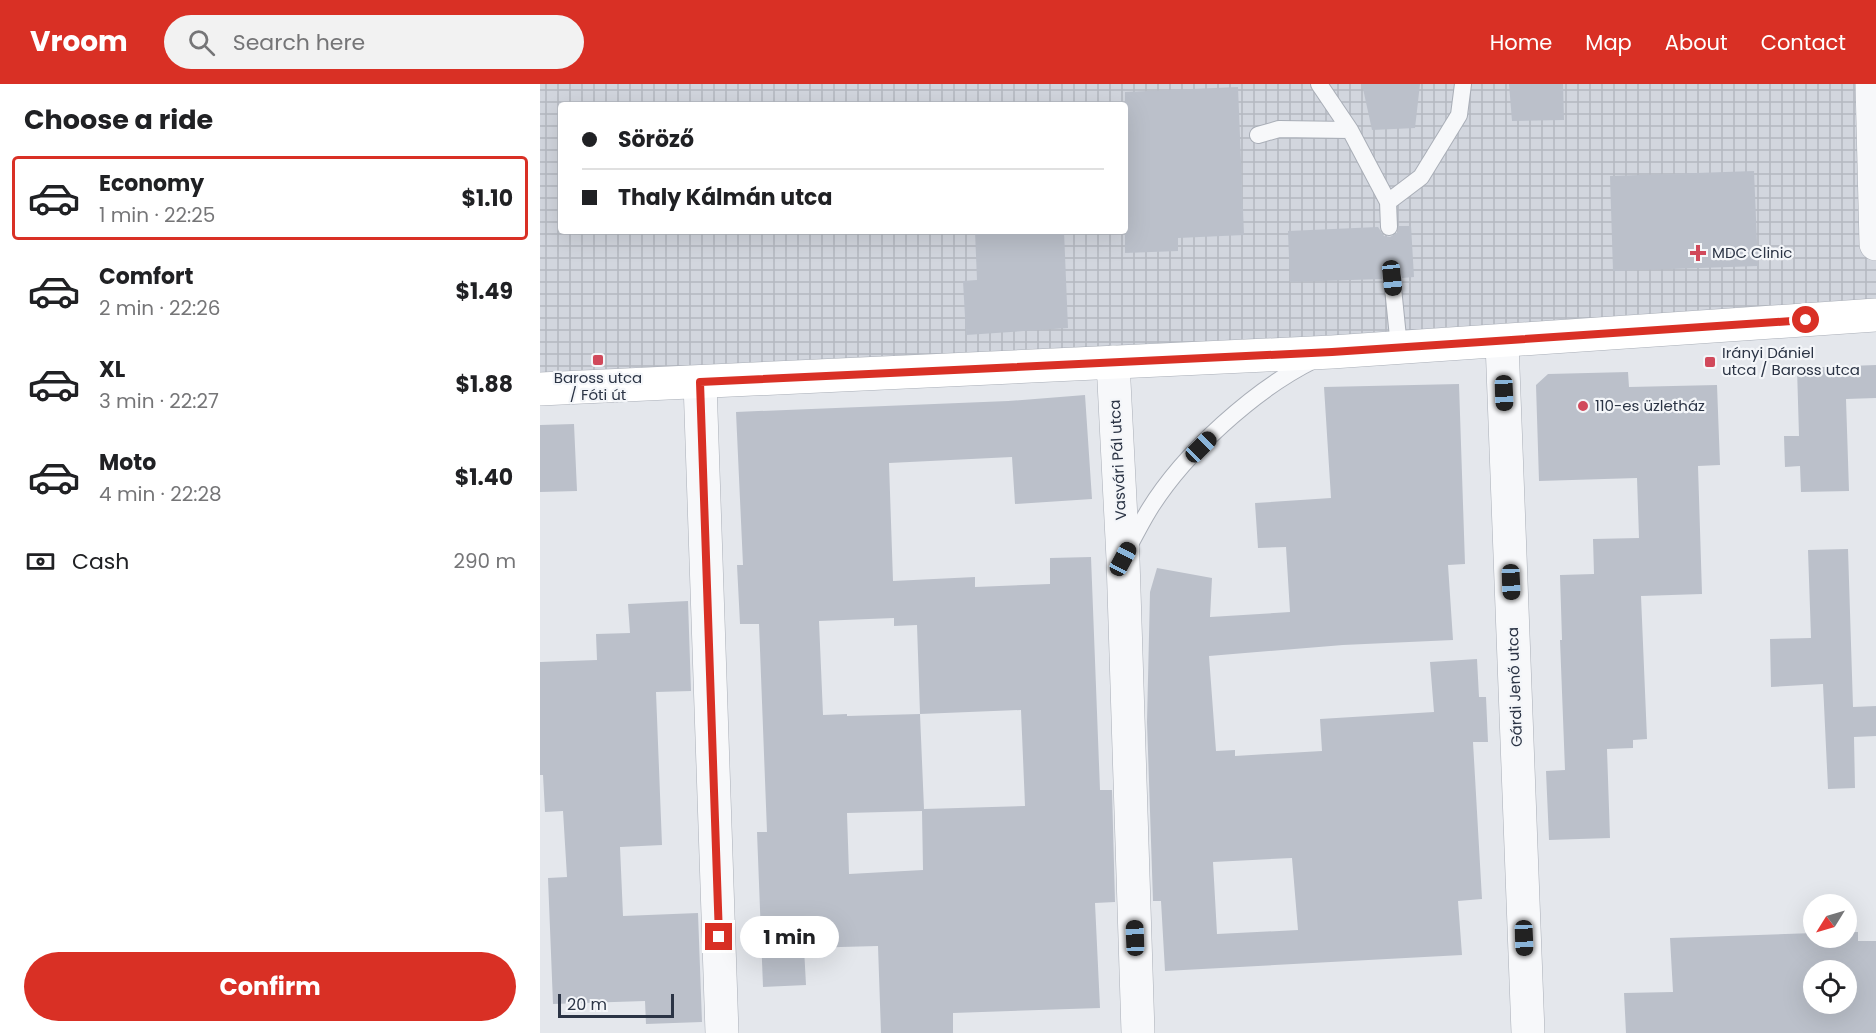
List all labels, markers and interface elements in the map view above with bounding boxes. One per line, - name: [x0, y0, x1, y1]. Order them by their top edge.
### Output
- search box: [164, 15, 584, 69]
- text: Vroom: [30, 22, 128, 61]
- icon: search: [185, 26, 218, 59]
- text: Search here: [233, 27, 365, 58]
- text: Home: [1490, 28, 1552, 57]
- text: Map: [1585, 28, 1632, 57]
- text: About: [1665, 28, 1728, 57]
- text: Contact: [1761, 28, 1846, 57]
- text: Choose a ride: [24, 101, 213, 138]
- text: Söröző: [618, 124, 694, 155]
- text: Economy: [99, 168, 204, 199]
- icon: car: [27, 171, 81, 225]
- text: Thaly Kálmán utca: [618, 182, 832, 213]
- text: $1.10: [461, 183, 513, 214]
- text: 1 min · 22:25: [99, 201, 215, 229]
- place label: MDC Clinic: [1712, 242, 1792, 263]
- marker: MDC Clinic: [1689, 244, 1707, 262]
- car: [1381, 259, 1403, 297]
- text: Comfort: [99, 261, 193, 292]
- icon: car: [27, 264, 81, 318]
- text: $1.49: [456, 276, 513, 307]
- text: 2 min · 22:26: [99, 294, 221, 322]
- route start: [1792, 306, 1819, 333]
- place label: Irányi Dániel utca / Baross utca: [1722, 342, 1860, 380]
- marker: Baross utca / Fóti út: [591, 353, 605, 367]
- text: XL: [99, 354, 125, 385]
- marker: Irányi Dániel utca / Baross utca: [1703, 355, 1717, 369]
- icon: car: [27, 357, 81, 411]
- place label: Baross utca / Fóti út: [554, 367, 642, 405]
- text: $1.88: [456, 369, 513, 400]
- car: [1494, 375, 1514, 411]
- text: 3 min · 22:27: [99, 387, 219, 415]
- place label: 110-es üzletház: [1595, 395, 1705, 416]
- street label: Vasvári Pál utca: [1104, 399, 1131, 521]
- marker: 110-es üzletház: [1576, 399, 1590, 413]
- car: [1182, 428, 1220, 466]
- text: Moto: [99, 447, 156, 478]
- icon: car: [27, 450, 81, 504]
- text: $1.40: [455, 462, 513, 493]
- text: 4 min · 22:28: [99, 480, 222, 508]
- car: [1107, 539, 1139, 579]
- icon: cash: [24, 545, 57, 578]
- text: Cash: [72, 546, 129, 577]
- text: 290 m: [453, 547, 516, 575]
- car: [1501, 564, 1521, 600]
- street label: Gárdi Jenő utca: [1502, 627, 1527, 747]
- north arrow: [1803, 894, 1857, 948]
- map controls: [1803, 894, 1857, 1014]
- callout: 1 min: [740, 916, 839, 958]
- car: [1125, 920, 1145, 956]
- car: [1514, 920, 1534, 956]
- route end: [705, 923, 732, 950]
- text: 1 min: [763, 923, 816, 951]
- button: Confirm: [24, 952, 516, 1021]
- button: locate: [1803, 960, 1857, 1014]
- scale bar: [558, 991, 674, 1018]
- text: 20 m: [567, 993, 607, 1016]

